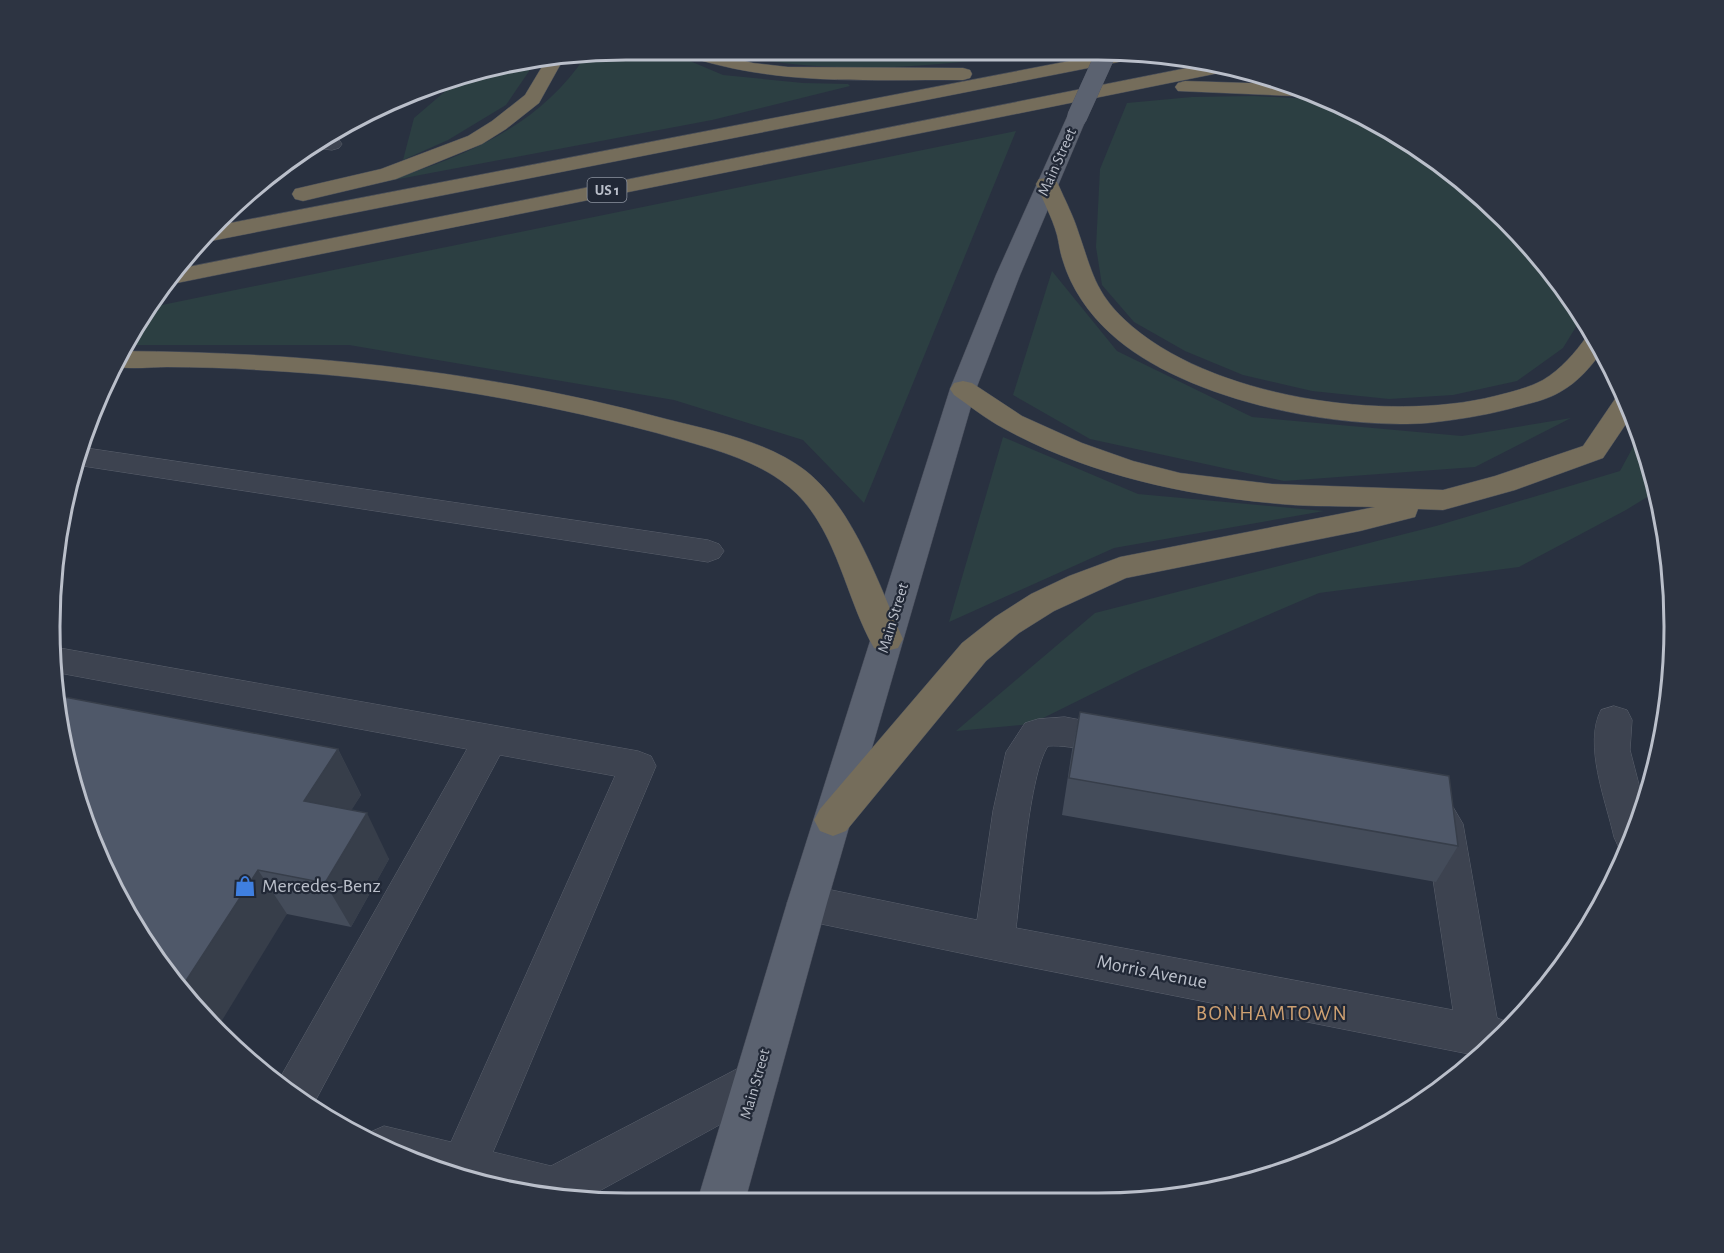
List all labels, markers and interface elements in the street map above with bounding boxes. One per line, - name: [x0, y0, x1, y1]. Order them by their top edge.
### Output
- street label: Main Street: [1035, 126, 1079, 198]
- road number: US 1: [588, 178, 626, 202]
- street label: Main Street: [875, 581, 911, 655]
- shop icon: Mercedes-Benz: [233, 874, 257, 898]
- place label: Mercedes-Benz: [262, 876, 381, 896]
- street label: Morris Avenue: [1095, 952, 1209, 992]
- district label: BONHAMTOWN: [1196, 1003, 1348, 1024]
- street label: Main Street: [737, 1047, 773, 1121]

